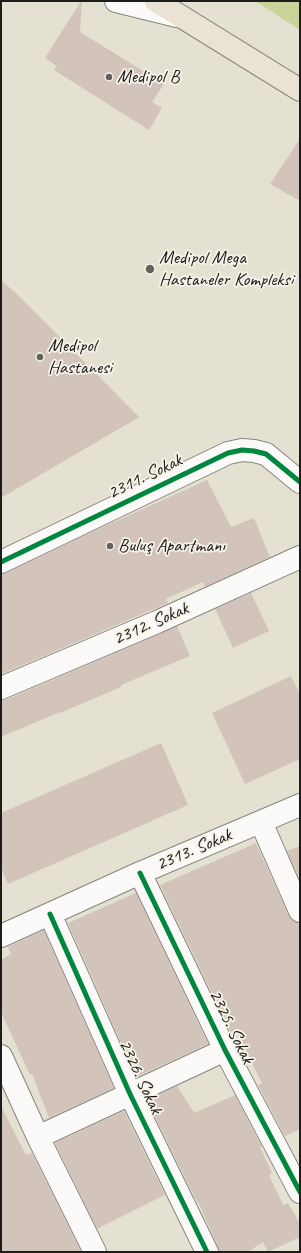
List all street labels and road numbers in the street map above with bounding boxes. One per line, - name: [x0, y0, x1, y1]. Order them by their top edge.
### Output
- street label: 2311. Sokak: [104, 449, 186, 505]
- street label: 2312. Sokak: [110, 597, 192, 651]
- street label: 2313. Sokak: [153, 824, 235, 876]
- street label: 2325. Sokak: [203, 986, 259, 1068]
- street label: 2326. Sokak: [113, 1036, 167, 1118]

